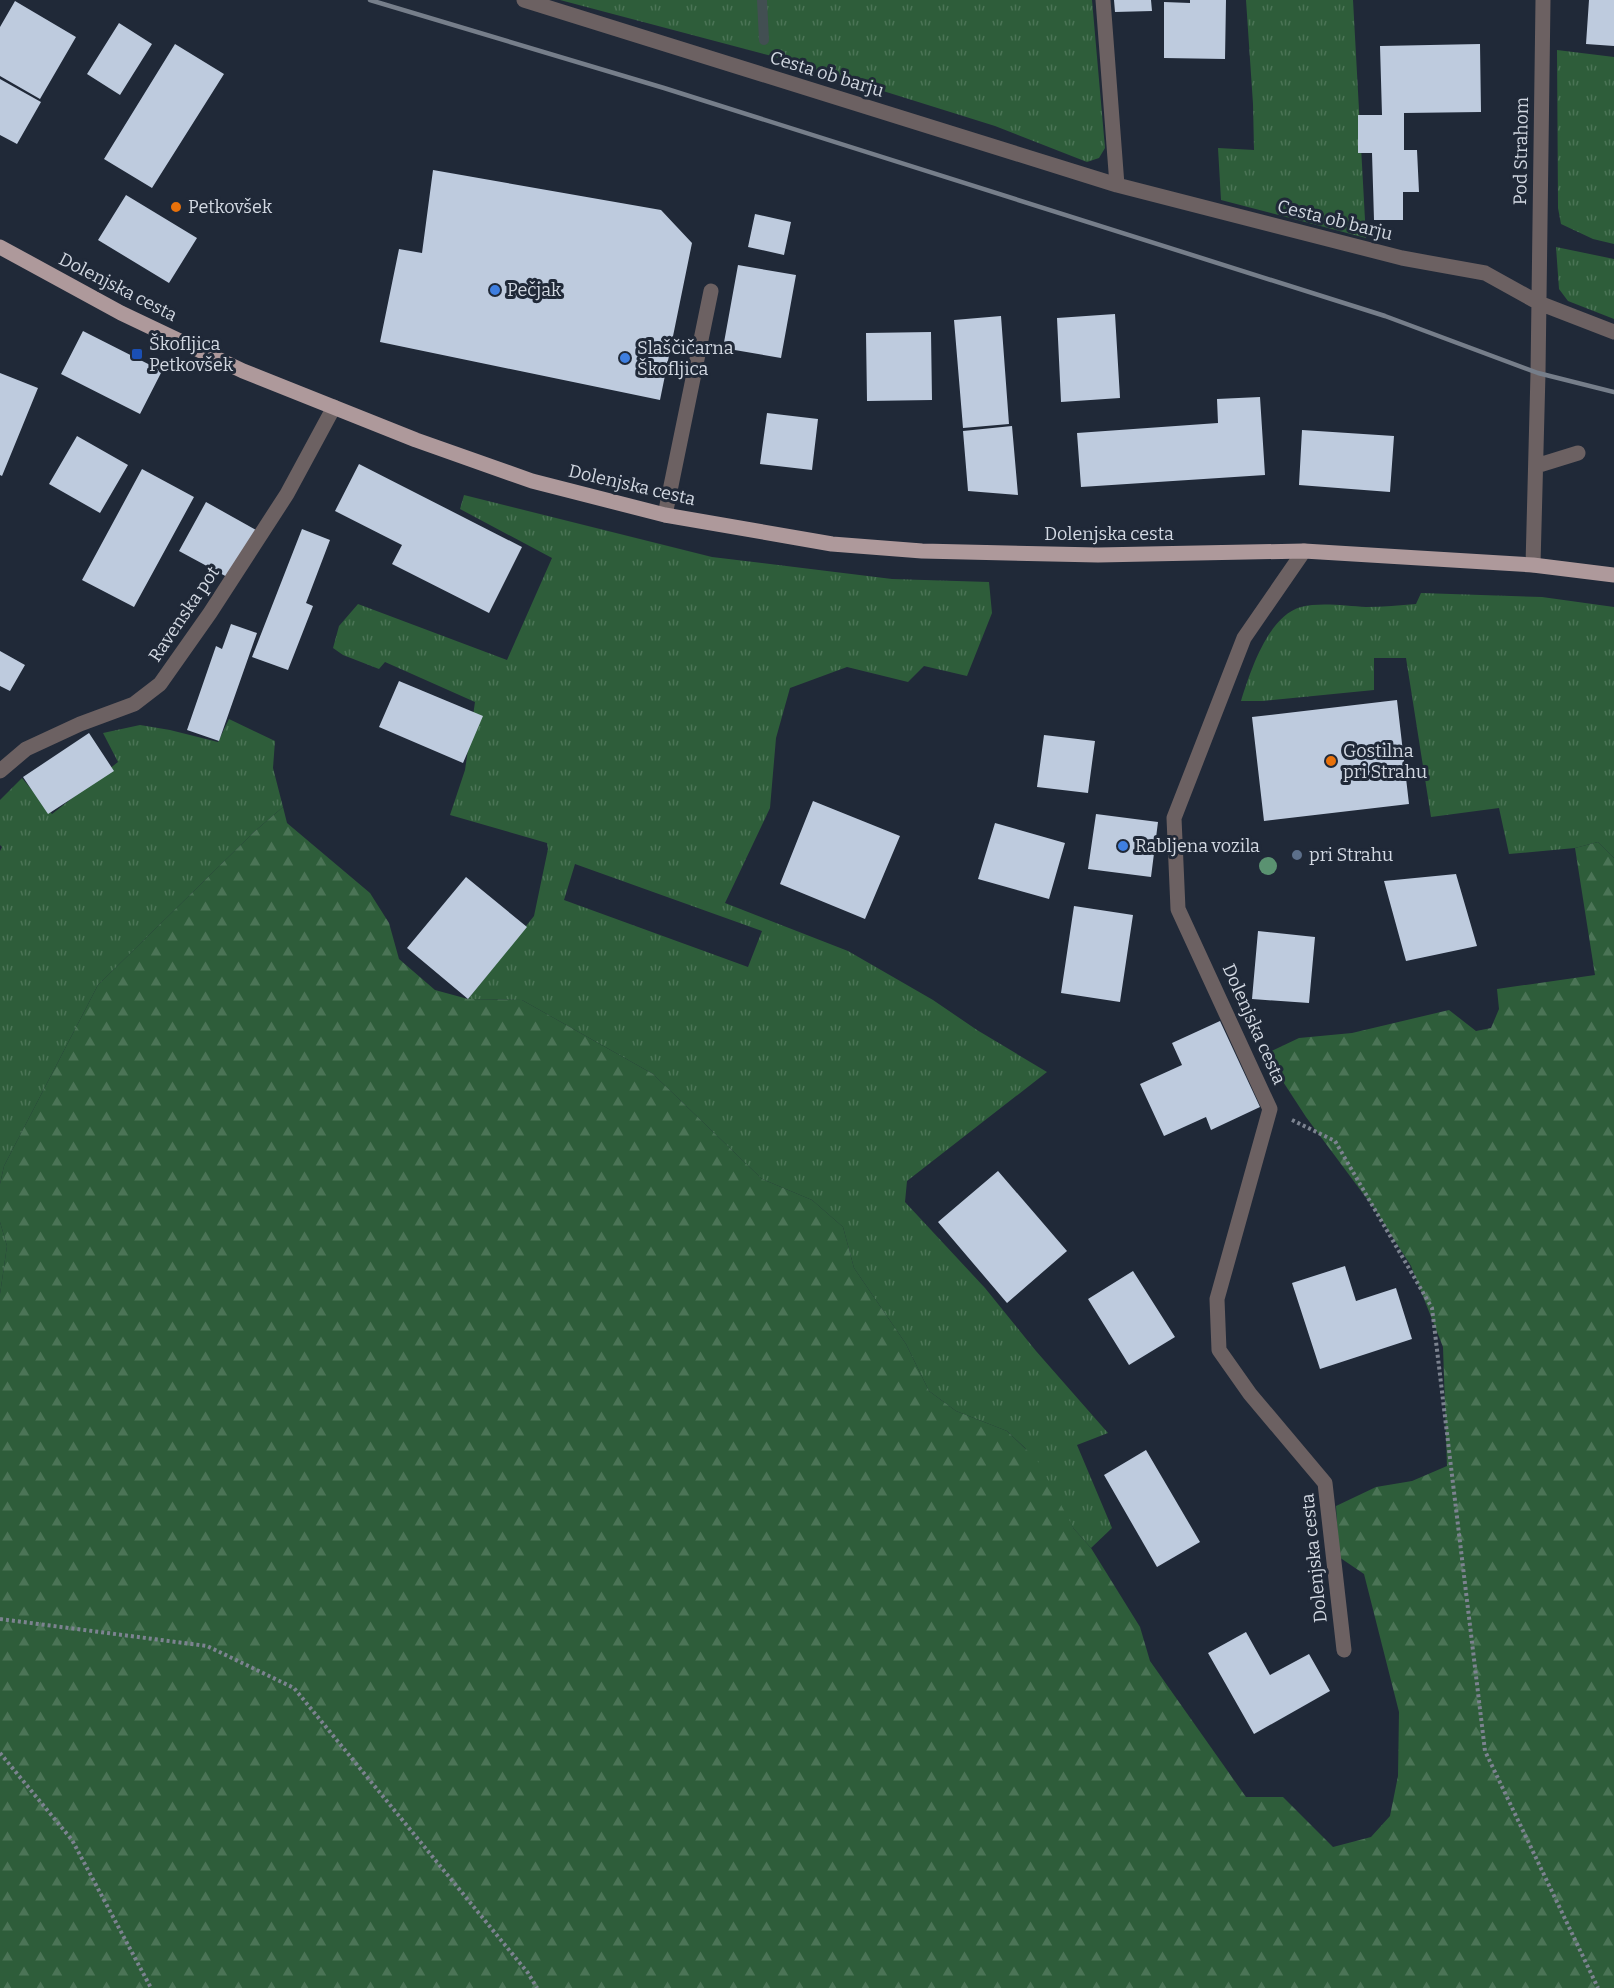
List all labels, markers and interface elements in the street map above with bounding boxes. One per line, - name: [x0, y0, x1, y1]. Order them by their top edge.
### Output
- street label: Cesta ob barju: [767, 46, 887, 102]
- street label: Pod Strahom: [1509, 97, 1533, 205]
- street label: Cesta ob barju: [1275, 195, 1395, 245]
- place label: Petkovšek: [188, 196, 273, 218]
- marker: Petkovšek: [169, 200, 183, 214]
- street label: Dolenjska cesta: [55, 248, 181, 326]
- place label: Pečjak: [507, 279, 562, 301]
- marker: Pečjak: [488, 283, 502, 297]
- place label: Škofljica Petkovšek: [149, 333, 234, 376]
- place label: Slaščičarna Škofljica: [637, 337, 734, 380]
- marker: Škofljica Petkovšek: [130, 347, 144, 361]
- marker: Slaščičarna Škofljica: [618, 351, 632, 365]
- street label: Dolenjska cesta: [566, 460, 698, 510]
- street label: Dolenjska cesta: [1044, 523, 1174, 545]
- street label: Ravenska pot: [144, 562, 224, 666]
- place label: Gostilna pri Strahu: [1343, 740, 1427, 783]
- marker: Gostilna pri Strahu: [1324, 754, 1338, 768]
- place label: Rabljena vozila: [1135, 835, 1260, 857]
- marker: Rabljena vozila: [1116, 839, 1130, 853]
- place label: pri Strahu: [1309, 844, 1393, 866]
- marker: pri Strahu: [1290, 848, 1304, 862]
- street label: Dolenjska cesta: [1218, 960, 1290, 1088]
- street label: Dolenjska cesta: [1296, 1492, 1332, 1624]

